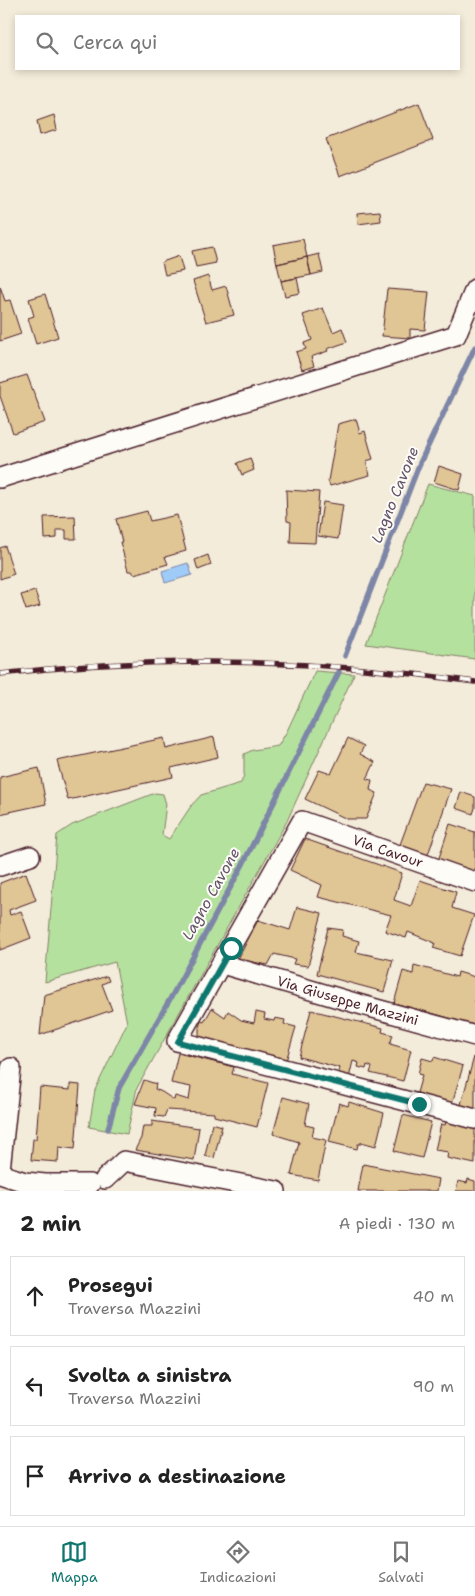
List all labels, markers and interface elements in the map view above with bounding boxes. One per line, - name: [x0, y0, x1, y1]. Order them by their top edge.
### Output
- search box: [15, 15, 460, 70]
- icon: search: [33, 29, 61, 57]
- text: Cerca qui: [73, 30, 157, 55]
- water label: Lagno Cavone: [367, 444, 423, 546]
- street label: Via Cavour: [350, 830, 426, 872]
- water label: Lagno Cavone: [177, 844, 245, 944]
- route start: [220, 937, 243, 960]
- street label: Via Giuseppe Mazzini: [275, 972, 421, 1029]
- route end: [408, 1093, 431, 1116]
- text: 2 min: [20, 1210, 81, 1238]
- text: A piedi · 130 m: [339, 1213, 455, 1234]
- text: Prosegui: [68, 1273, 153, 1298]
- icon: ahead: [21, 1282, 49, 1310]
- text: 40 m: [412, 1286, 454, 1307]
- text: Traversa Mazzini: [68, 1298, 201, 1319]
- text: Svolta a sinistra: [68, 1363, 231, 1388]
- icon: left: [21, 1372, 49, 1400]
- text: 90 m: [413, 1376, 454, 1397]
- text: Traversa Mazzini: [68, 1388, 201, 1409]
- icon: arrive: [21, 1462, 49, 1490]
- text: Arrivo a destinazione: [68, 1464, 286, 1489]
- tab: Mappa: [51, 1538, 98, 1586]
- tab: Indicazioni: [200, 1538, 276, 1586]
- tab: Salvati: [378, 1538, 424, 1586]

